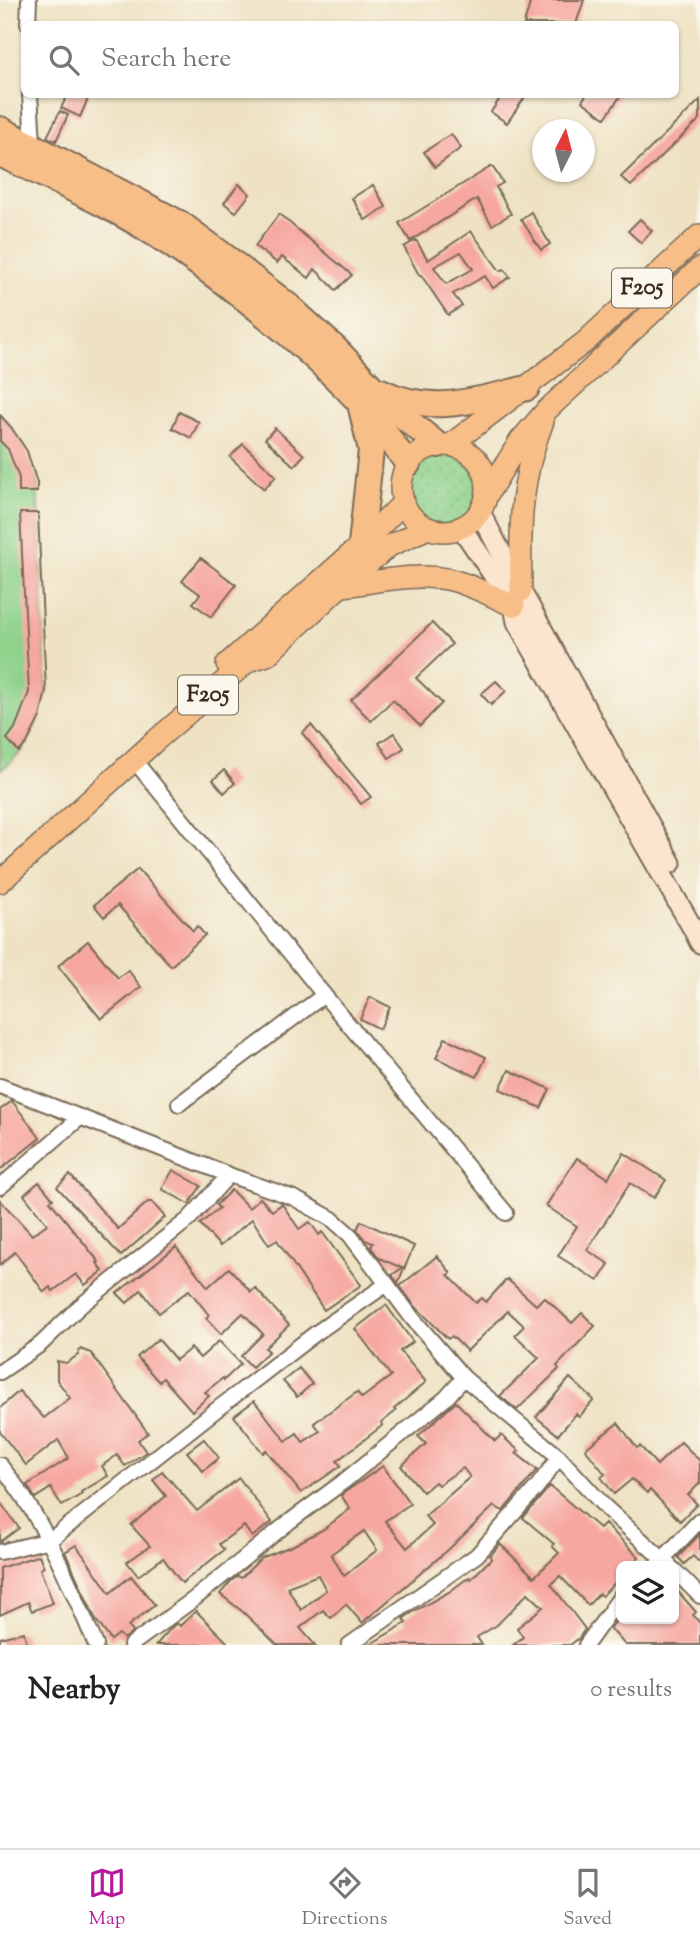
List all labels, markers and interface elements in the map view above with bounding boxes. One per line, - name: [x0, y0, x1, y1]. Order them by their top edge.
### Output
- search box: [21, 21, 679, 98]
- icon: search: [45, 41, 83, 79]
- text: Search here: [101, 41, 231, 78]
- north arrow: [532, 119, 595, 182]
- road number: F205: [612, 268, 672, 308]
- road number: F205: [178, 676, 238, 715]
- map controls: [616, 1561, 679, 1624]
- button: layers: [616, 1561, 679, 1624]
- text: Nearby: [28, 1669, 120, 1712]
- text: 0 results: [590, 1674, 672, 1707]
- tab: Map: [88, 1864, 126, 1933]
- tab: Directions: [302, 1864, 387, 1933]
- tab: Saved: [563, 1864, 612, 1933]

